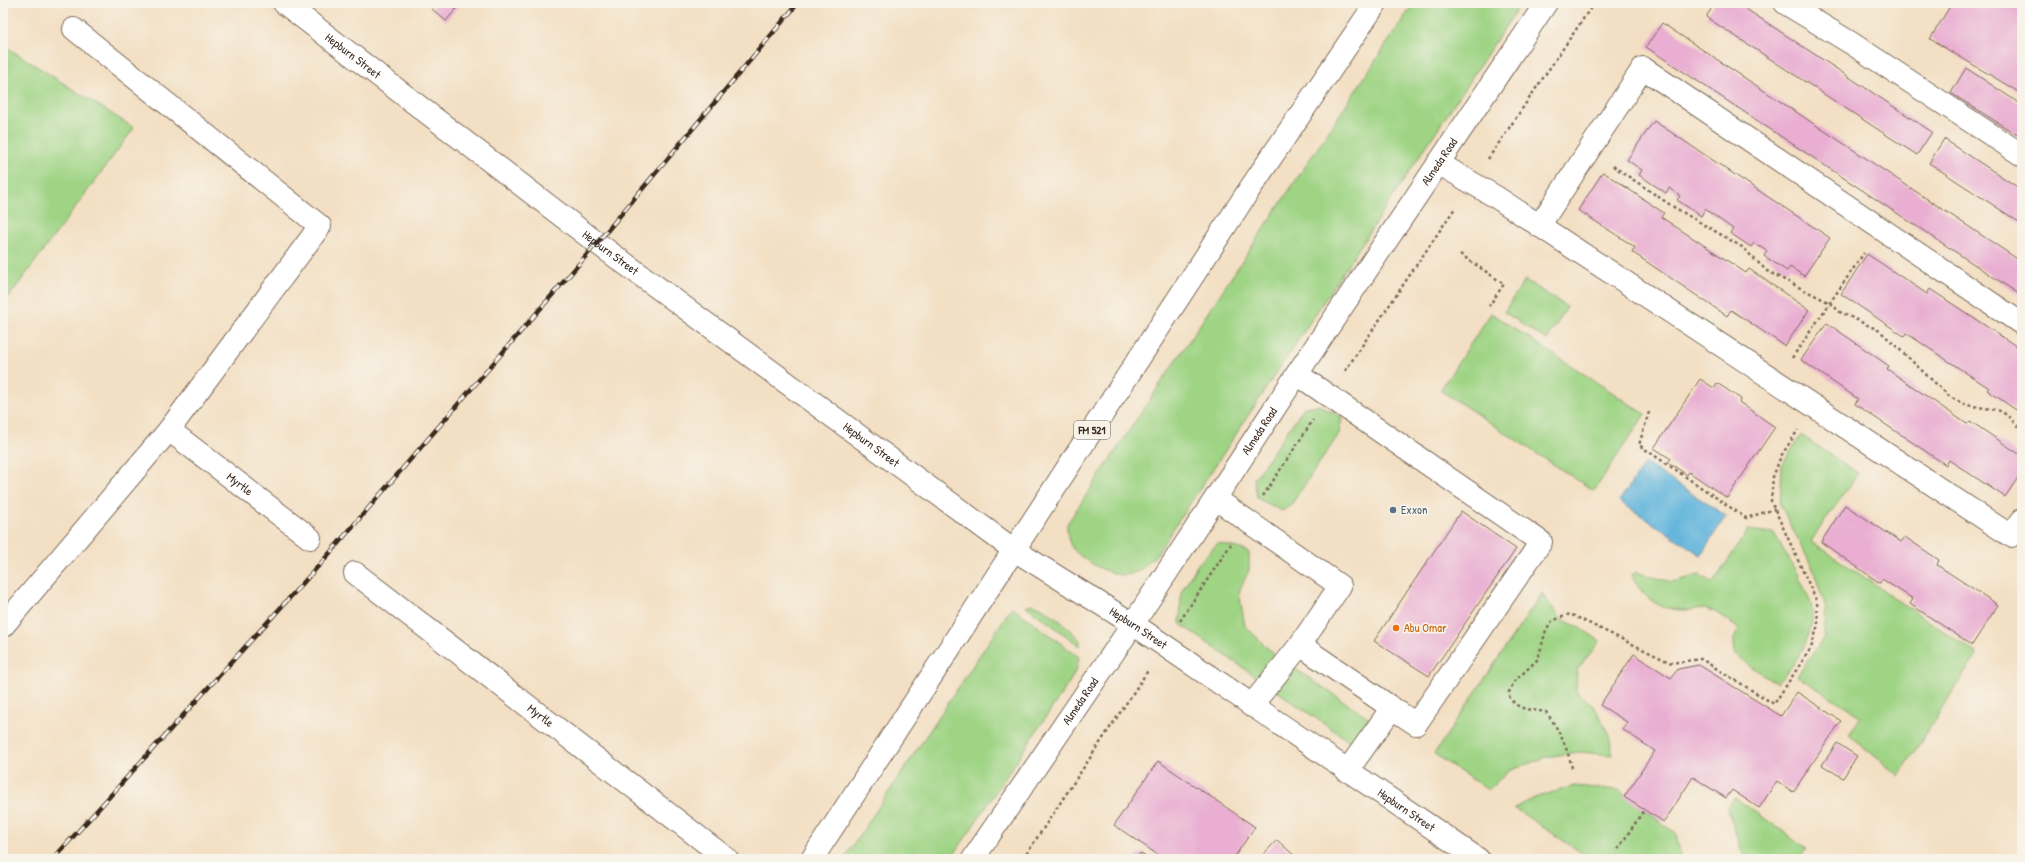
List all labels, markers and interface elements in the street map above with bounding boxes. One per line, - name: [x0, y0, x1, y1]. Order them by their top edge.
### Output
- street label: Hepburn Street: [322, 29, 385, 83]
- street label: Almeda Road: [1417, 134, 1461, 189]
- street label: Hepburn Street: [579, 226, 643, 279]
- street label: Almeda Road: [1237, 403, 1281, 458]
- street label: Hepburn Street: [840, 418, 904, 471]
- road number: FM 521: [1074, 421, 1110, 439]
- street label: Myrtle: [223, 468, 257, 499]
- place label: Exxon: [1401, 501, 1427, 518]
- marker: Exxon: [1388, 505, 1398, 515]
- street label: Hepburn Street: [1106, 602, 1172, 653]
- place label: Abu Omar: [1404, 619, 1447, 636]
- marker: Abu Omar: [1391, 623, 1401, 633]
- street label: Almeda Road: [1058, 674, 1102, 728]
- street label: Myrtle: [524, 700, 558, 731]
- street label: Hepburn Street: [1374, 784, 1439, 836]

